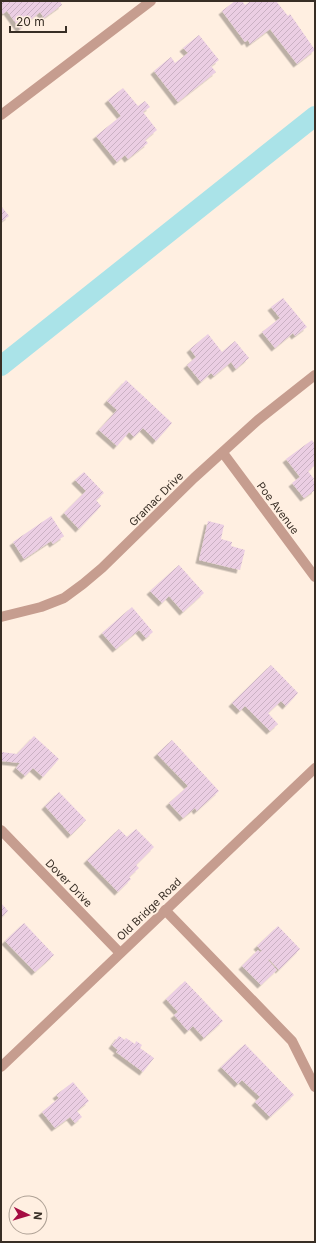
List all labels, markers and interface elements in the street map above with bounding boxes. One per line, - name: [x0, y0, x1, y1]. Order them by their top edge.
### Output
- scale bar: [10, 8, 66, 34]
- text: 20 m: [16, 14, 45, 29]
- street label: Gramac Drive: [126, 469, 186, 529]
- street label: Poe Avenue: [254, 479, 302, 537]
- street label: Dover Drive: [43, 856, 95, 910]
- street label: Old Bridge Road: [114, 875, 184, 943]
- north arrow: [8, 1195, 48, 1235]
- text: N: [31, 1211, 45, 1221]

